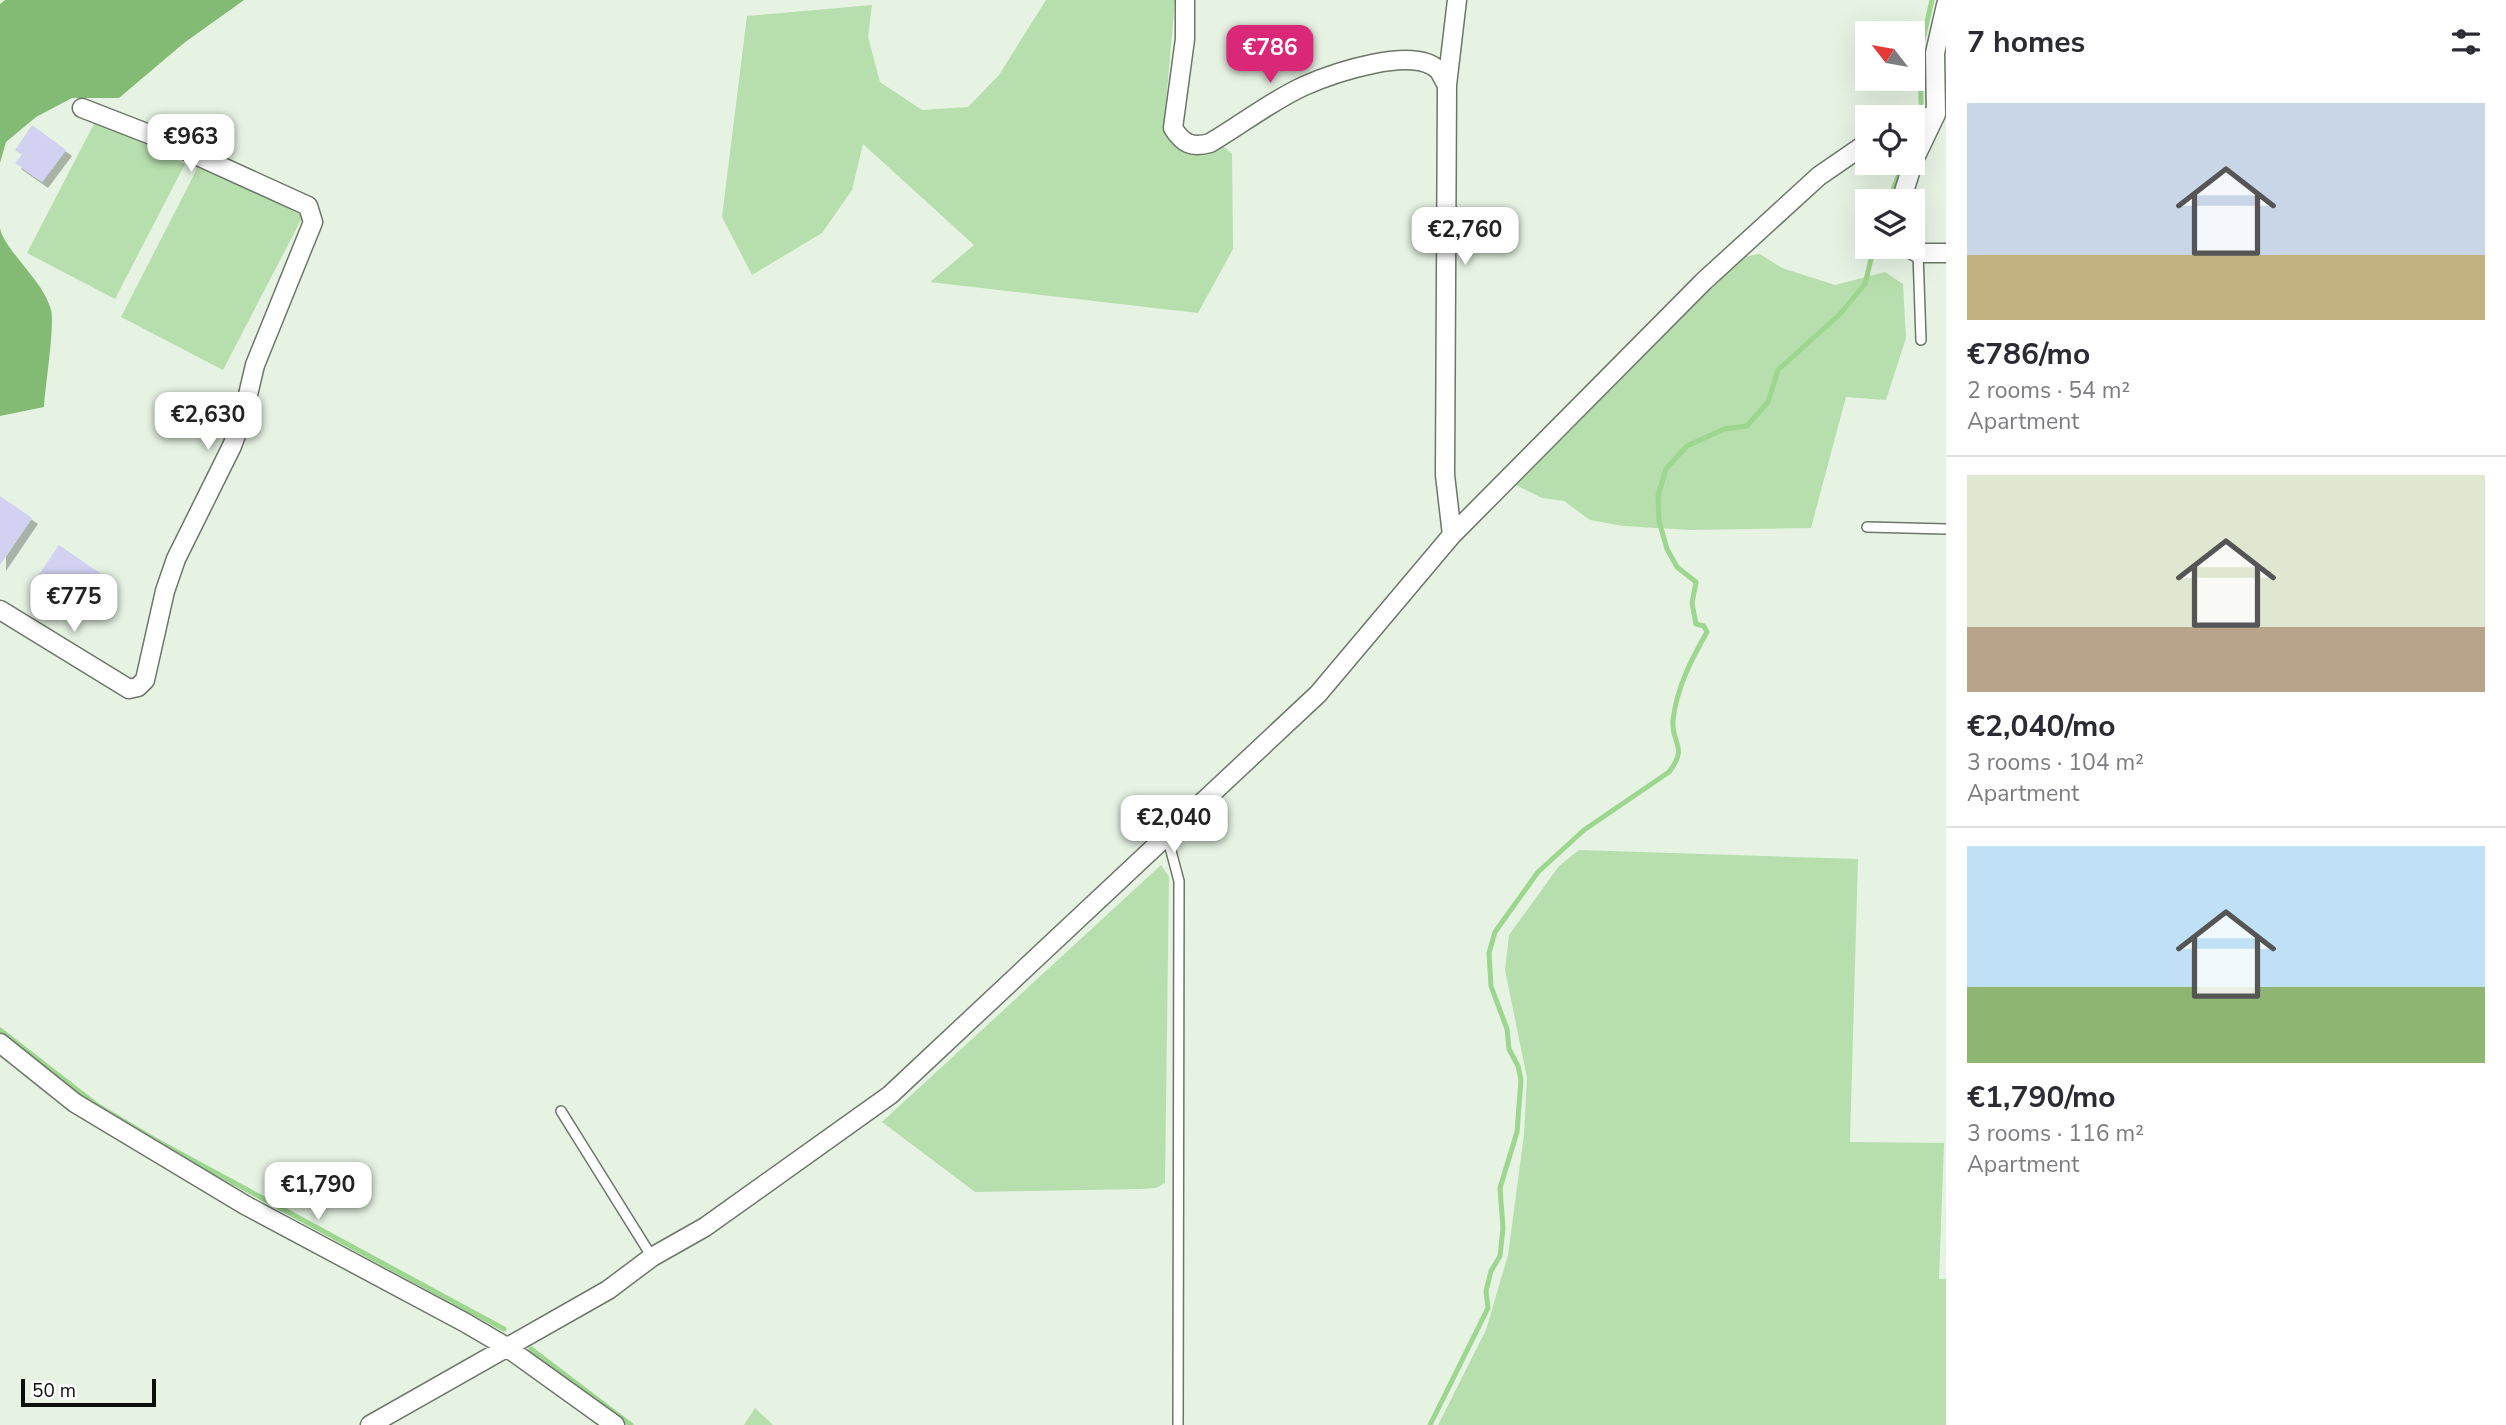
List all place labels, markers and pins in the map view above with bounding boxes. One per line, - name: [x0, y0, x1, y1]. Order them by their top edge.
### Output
- pin: €786: [1229, 25, 1311, 85]
- pin: €963: [150, 114, 232, 174]
- pin: €2,760: [1408, 208, 1522, 267]
- pin: €2,630: [151, 392, 265, 452]
- pin: €775: [33, 574, 115, 634]
- pin: €2,040: [1117, 796, 1231, 855]
- pin: €1,790: [261, 1162, 375, 1222]

